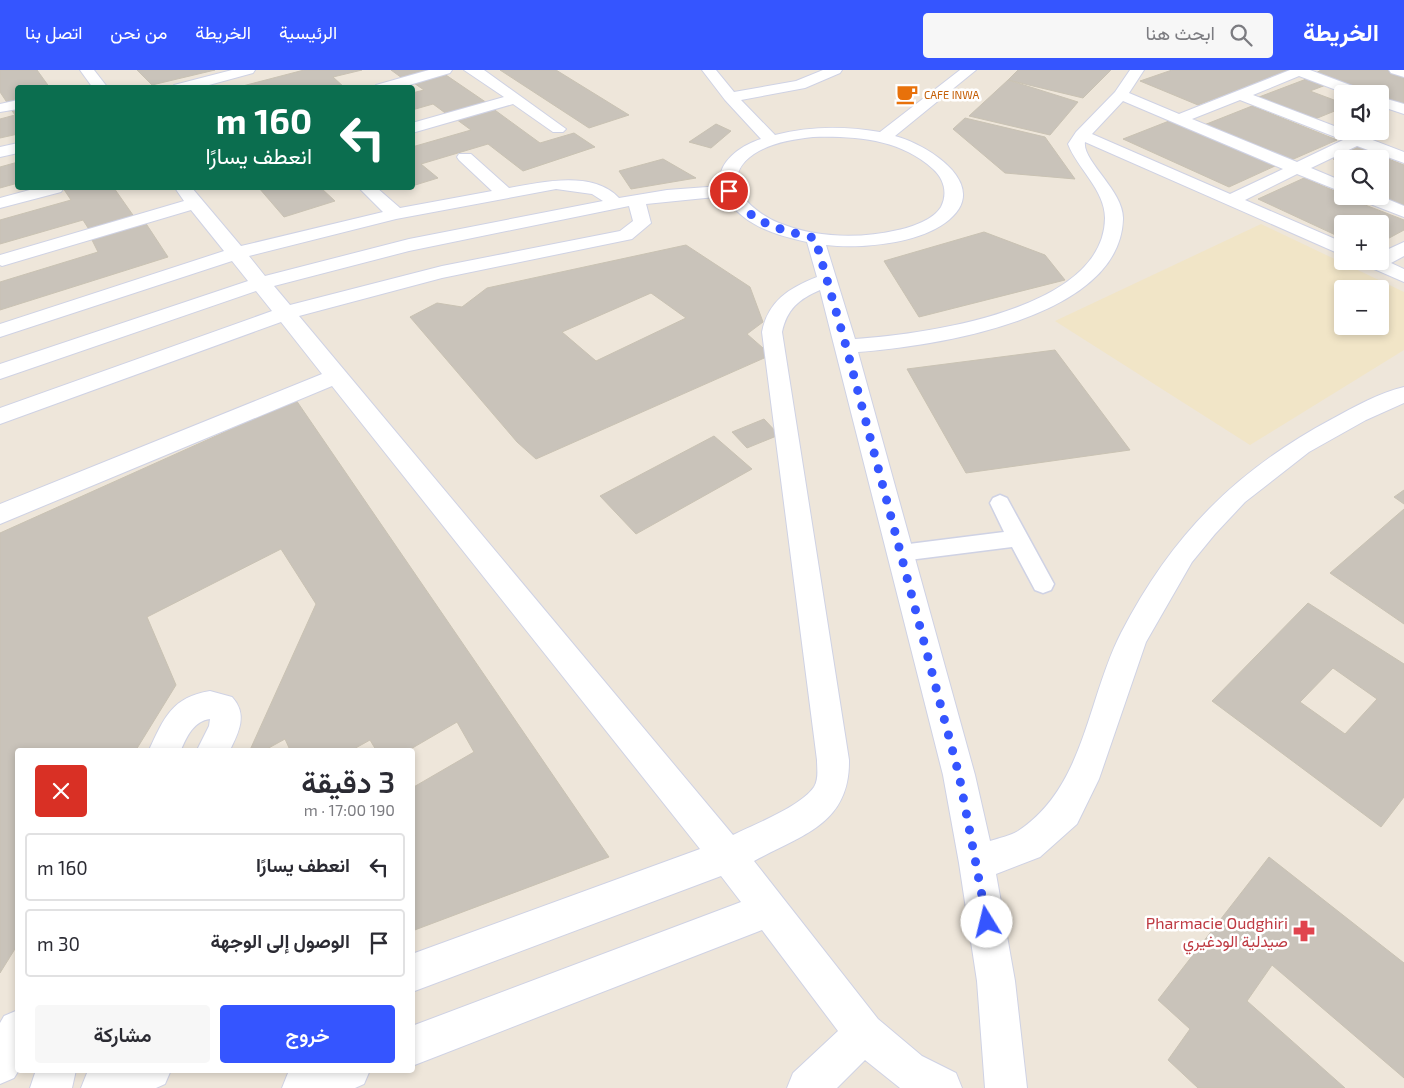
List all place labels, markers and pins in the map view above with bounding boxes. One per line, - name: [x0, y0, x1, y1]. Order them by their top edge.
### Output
- cafe icon: CAFE INWA: [894, 81, 920, 107]
- place label: CAFE INWA: [924, 88, 979, 101]
- pin: [708, 170, 750, 212]
- place label: Pharmacie Oudghiri صيدلية الودغيري: [1146, 913, 1288, 955]
- pharmacy icon: Pharmacie Oudghiri صيدلية الودغيري: [1291, 918, 1317, 944]

